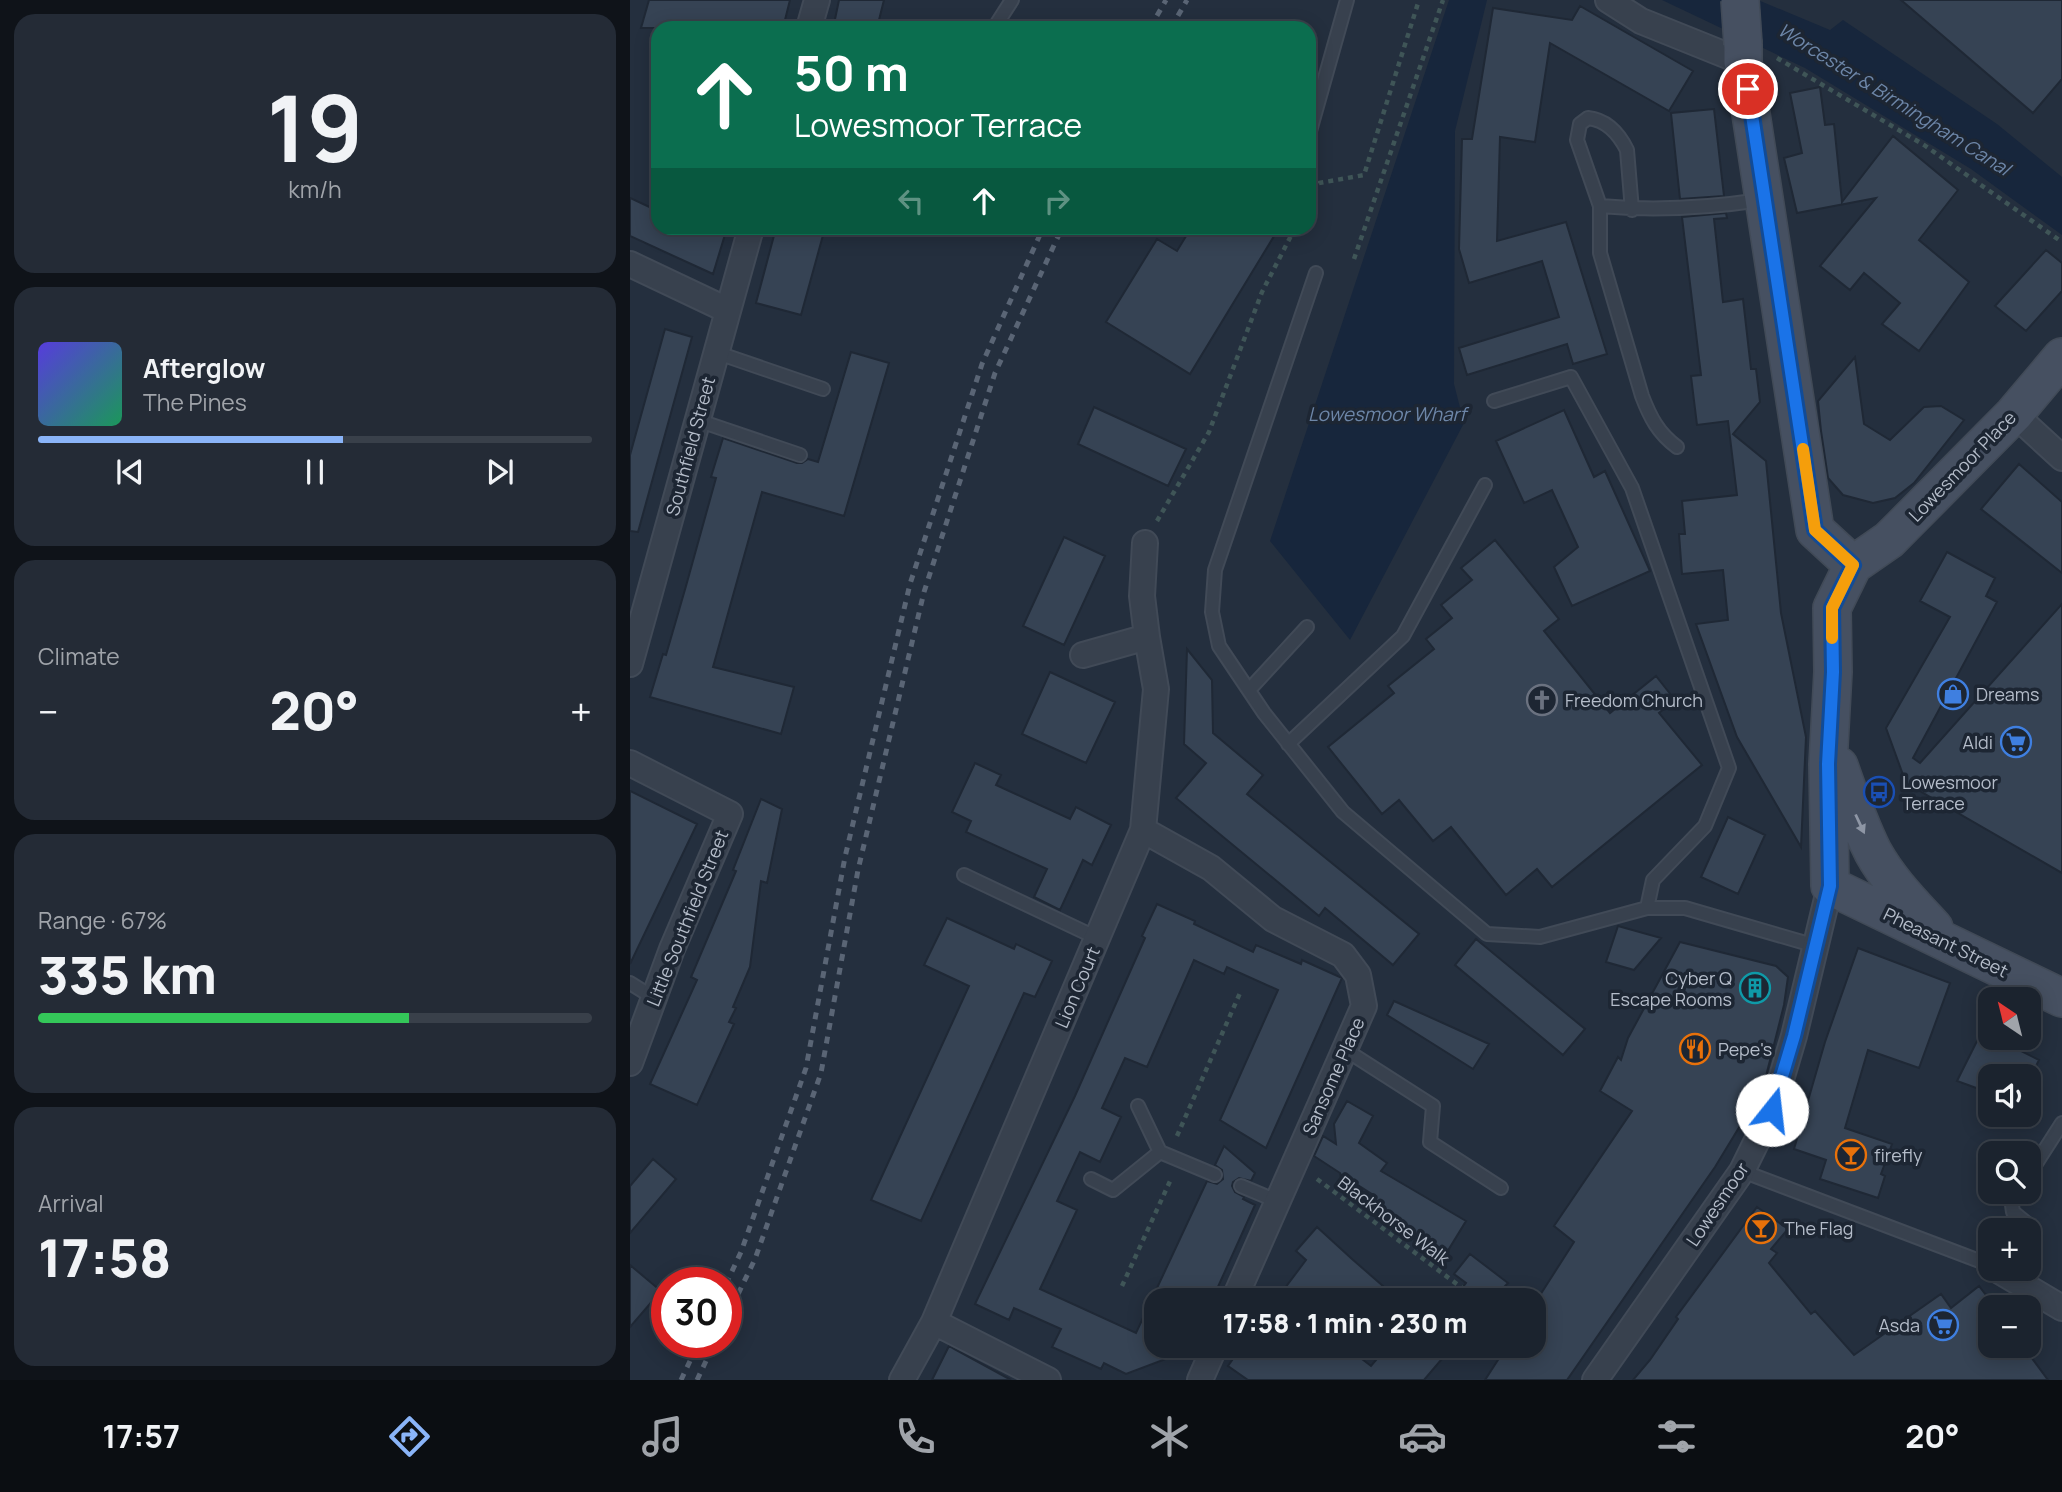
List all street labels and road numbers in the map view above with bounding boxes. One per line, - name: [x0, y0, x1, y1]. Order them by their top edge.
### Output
- street label: Southfield Street: [660, 374, 720, 518]
- street label: Lowesmoor Place: [1903, 406, 2021, 526]
- street label: Little Southfield Street: [641, 826, 733, 1010]
- street label: Pheasant Street: [1880, 901, 2012, 983]
- street label: Lion Court: [1049, 943, 1105, 1031]
- street label: Sansome Place: [1296, 1013, 1370, 1139]
- street label: Lowesmoor: [1680, 1157, 1754, 1250]
- street label: Blackhorse Walk: [1333, 1170, 1456, 1271]

